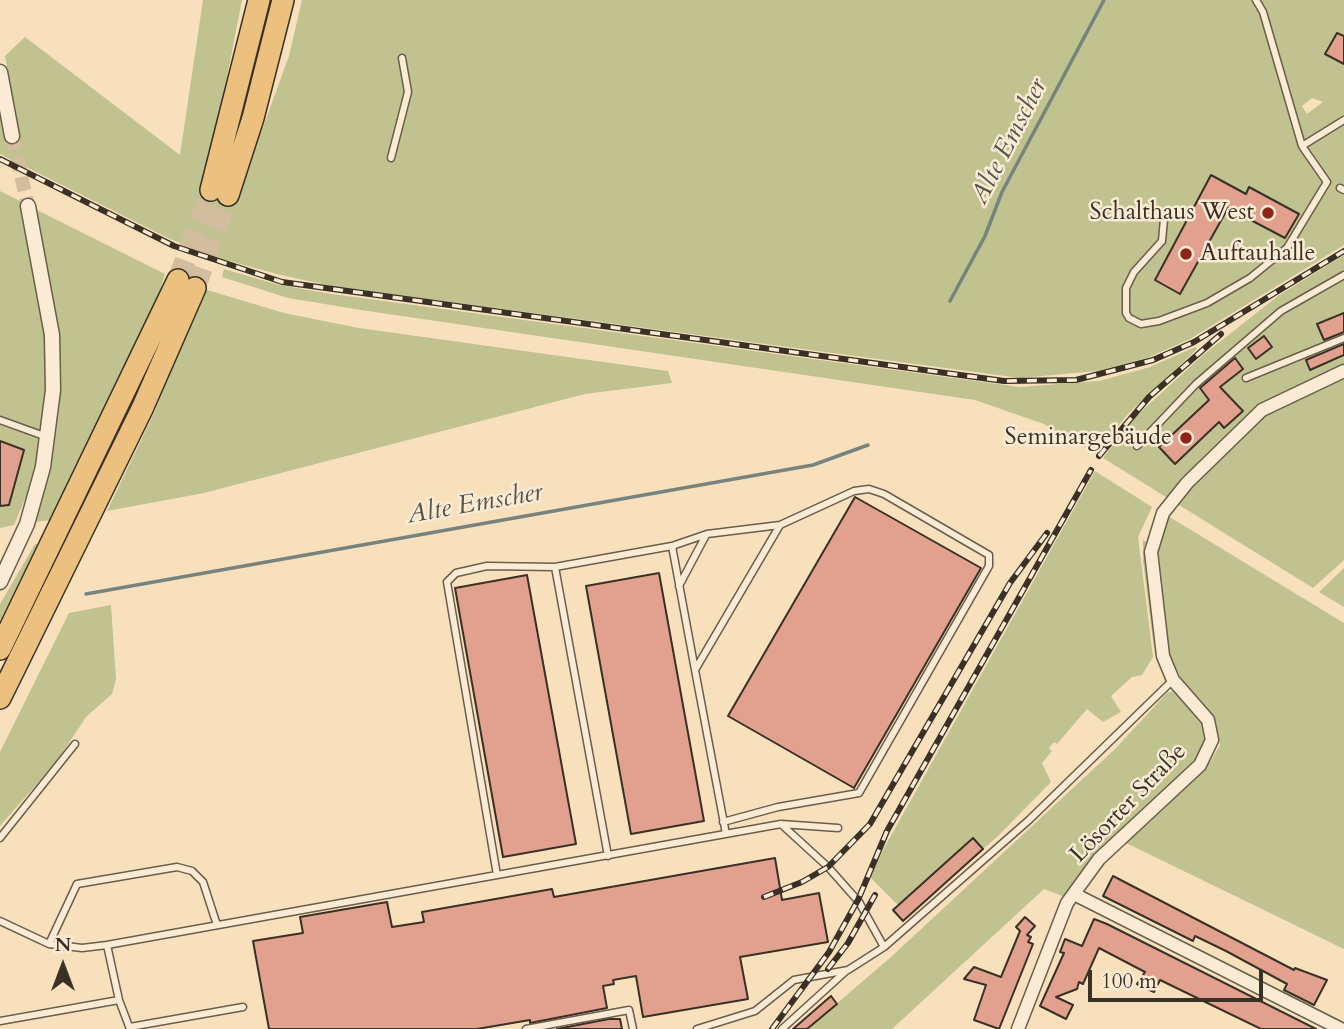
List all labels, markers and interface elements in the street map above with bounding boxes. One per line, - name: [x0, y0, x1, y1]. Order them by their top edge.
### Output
- water label: Alte Emscher: [965, 74, 1055, 210]
- place label: Schalthaus West: [1090, 199, 1254, 227]
- marker: Schalthaus West: [1260, 205, 1276, 221]
- place label: Auftauhalle: [1200, 240, 1315, 268]
- marker: Auftauhalle: [1178, 246, 1194, 262]
- place label: Seminargebäude: [1005, 424, 1172, 452]
- marker: Seminargebäude: [1178, 430, 1194, 446]
- water label: Alte Emscher: [405, 478, 545, 532]
- street label: Lösorter Straße: [1065, 738, 1193, 870]
- north arrow: [28, 931, 98, 1001]
- text: N: [55, 932, 71, 958]
- scale bar: [1092, 956, 1267, 1000]
- text: 100 m: [1101, 967, 1157, 996]

